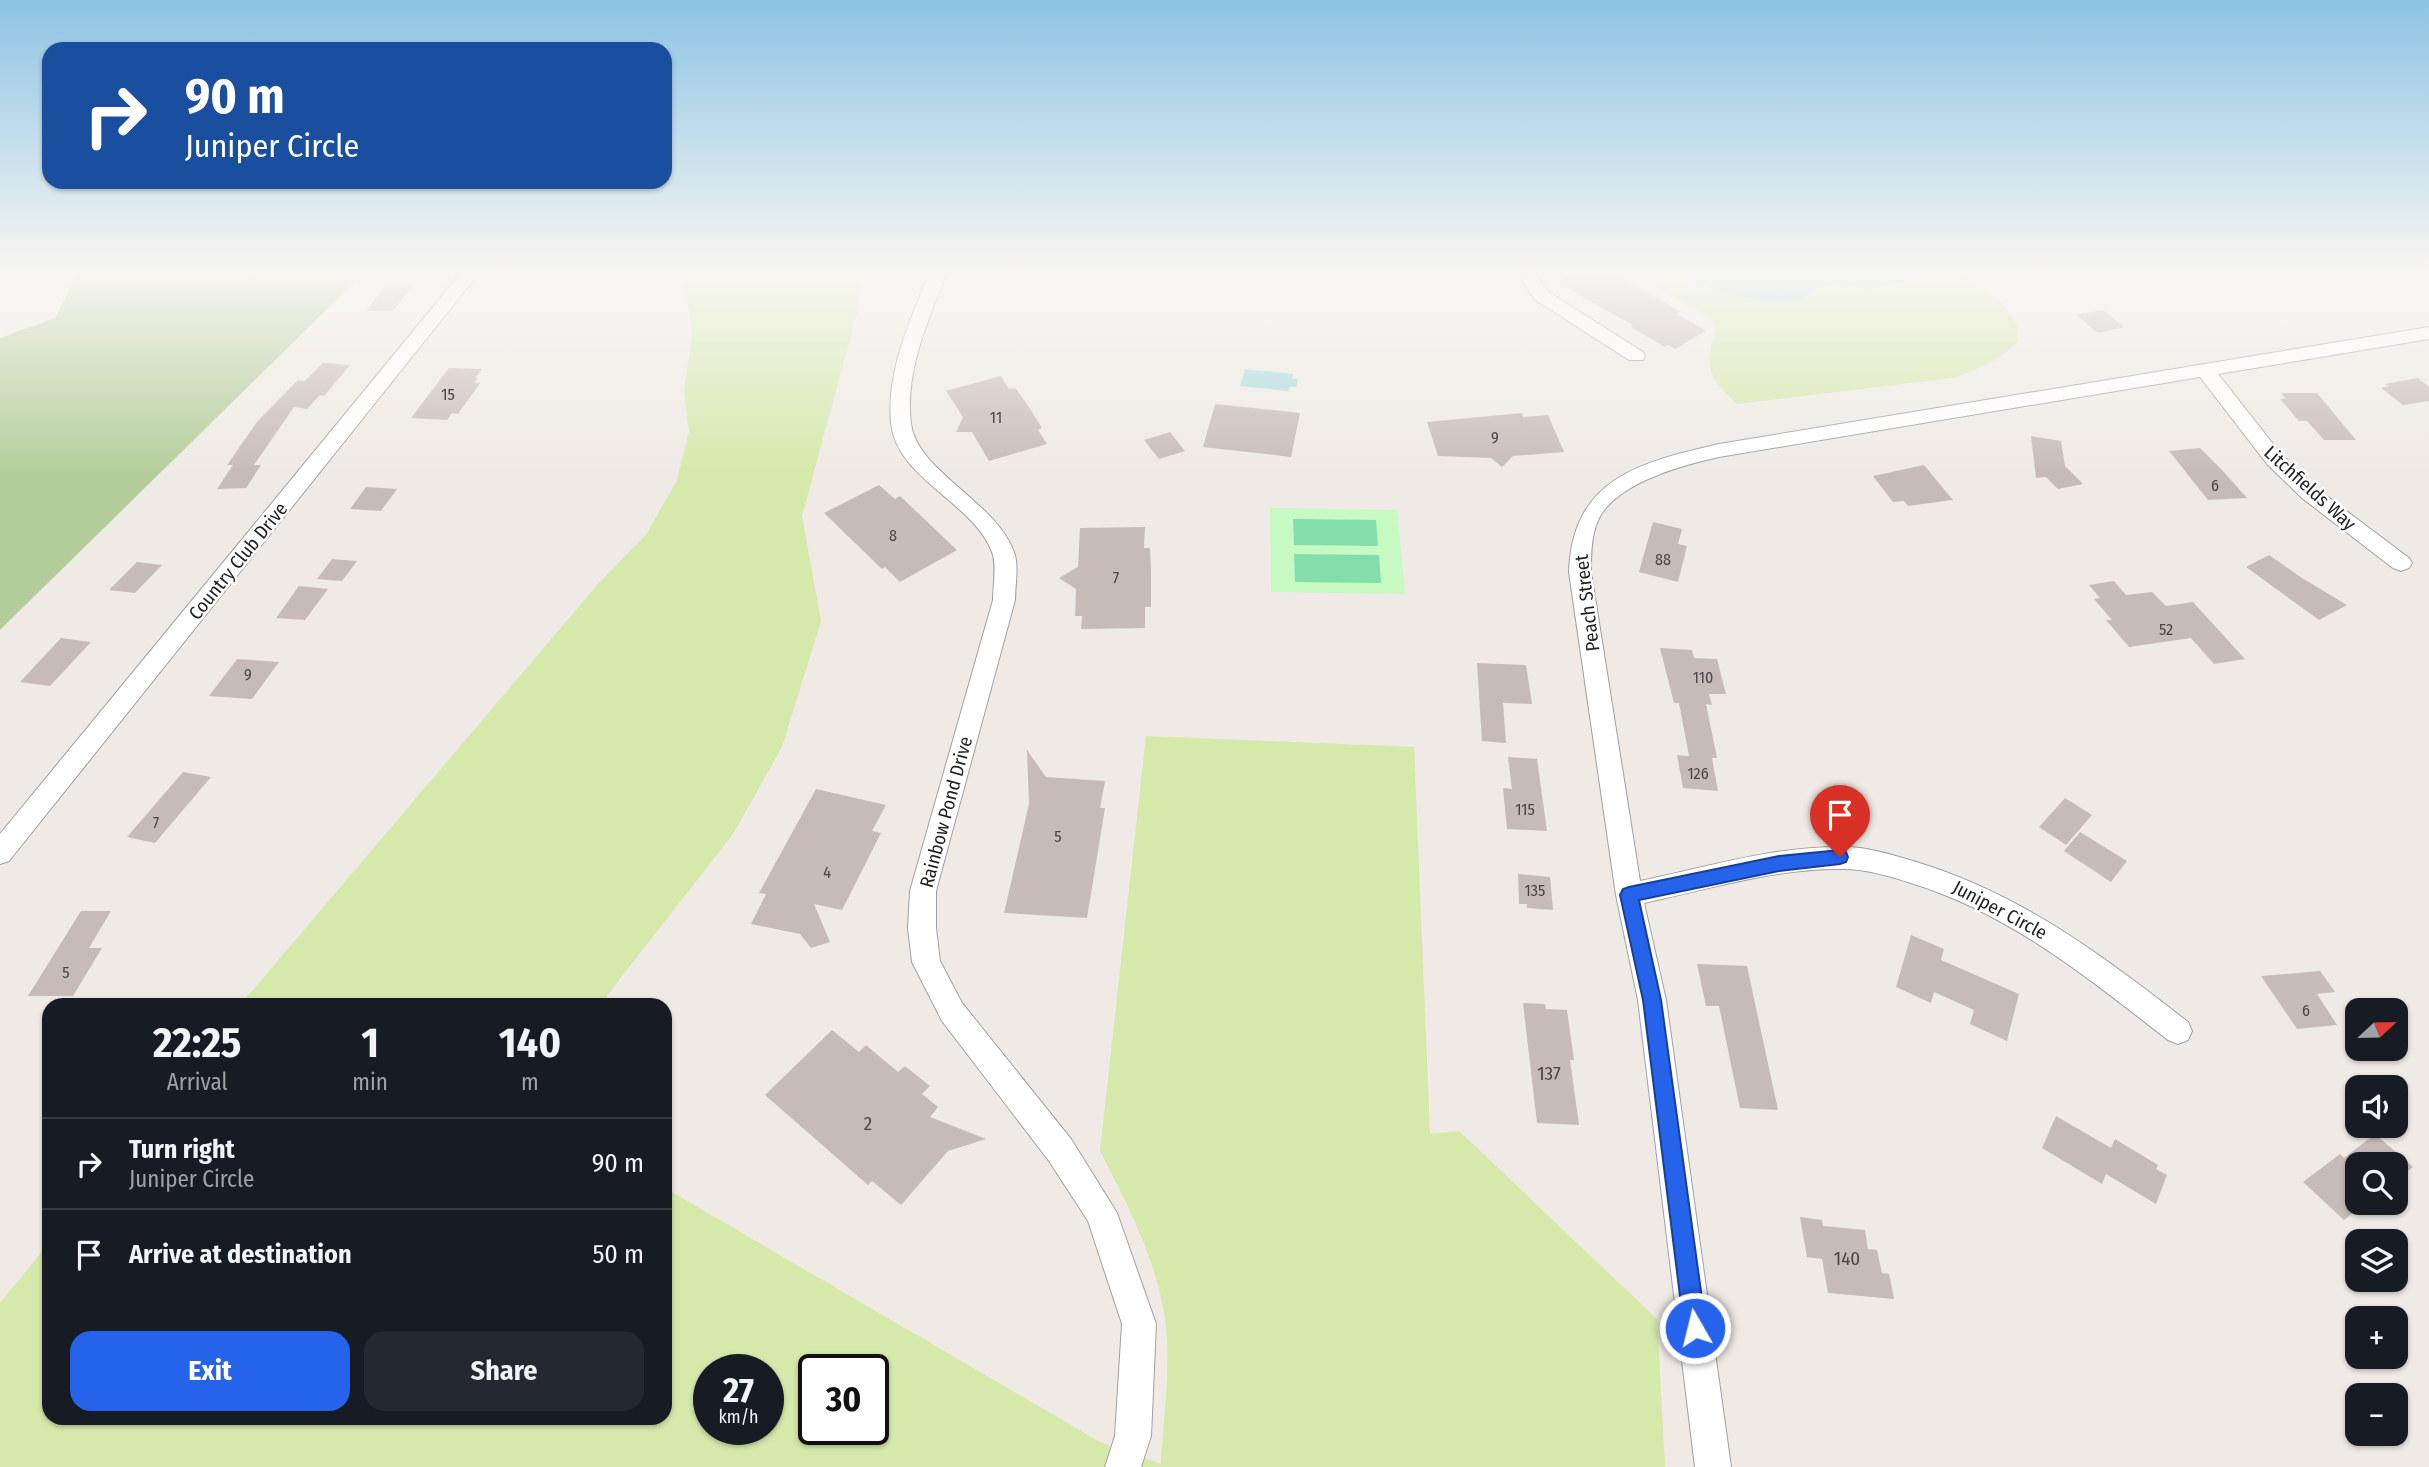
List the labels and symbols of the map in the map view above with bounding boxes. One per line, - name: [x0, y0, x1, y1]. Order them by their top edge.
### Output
- house number: 15: [441, 385, 455, 404]
- house number: 11: [990, 408, 1002, 427]
- house number: 9: [1491, 428, 1499, 447]
- street label: Litchfields Way: [2259, 441, 2361, 536]
- house number: 6: [2211, 476, 2219, 495]
- street label: Country Club Drive: [184, 498, 292, 624]
- house number: 8: [889, 526, 897, 545]
- house number: 88: [1655, 550, 1671, 569]
- street label: Peach Street: [1570, 553, 1604, 653]
- house number: 7: [1113, 568, 1120, 587]
- house number: 52: [2159, 620, 2173, 639]
- house number: 9: [244, 665, 252, 684]
- house number: 110: [1693, 668, 1713, 687]
- street label: Rainbow Pond Drive: [915, 734, 977, 890]
- house number: 126: [1687, 764, 1709, 783]
- pin: [1810, 785, 1870, 857]
- house number: 115: [1515, 800, 1535, 819]
- house number: 7: [153, 813, 160, 832]
- house number: 5: [1054, 827, 1062, 846]
- house number: 4: [823, 863, 831, 882]
- street label: Juniper Circle: [1949, 876, 2051, 944]
- house number: 135: [1525, 881, 1545, 900]
- house number: 5: [62, 963, 70, 982]
- north arrow: [2345, 998, 2408, 1060]
- house number: 6: [2302, 1001, 2310, 1020]
- house number: 137: [1537, 1062, 1561, 1085]
- house number: 2: [864, 1112, 872, 1135]
- house number: 140: [1834, 1247, 1860, 1270]
- position arrow: [1658, 1291, 1732, 1365]
- speed limit sign: 30: [798, 1354, 889, 1445]

